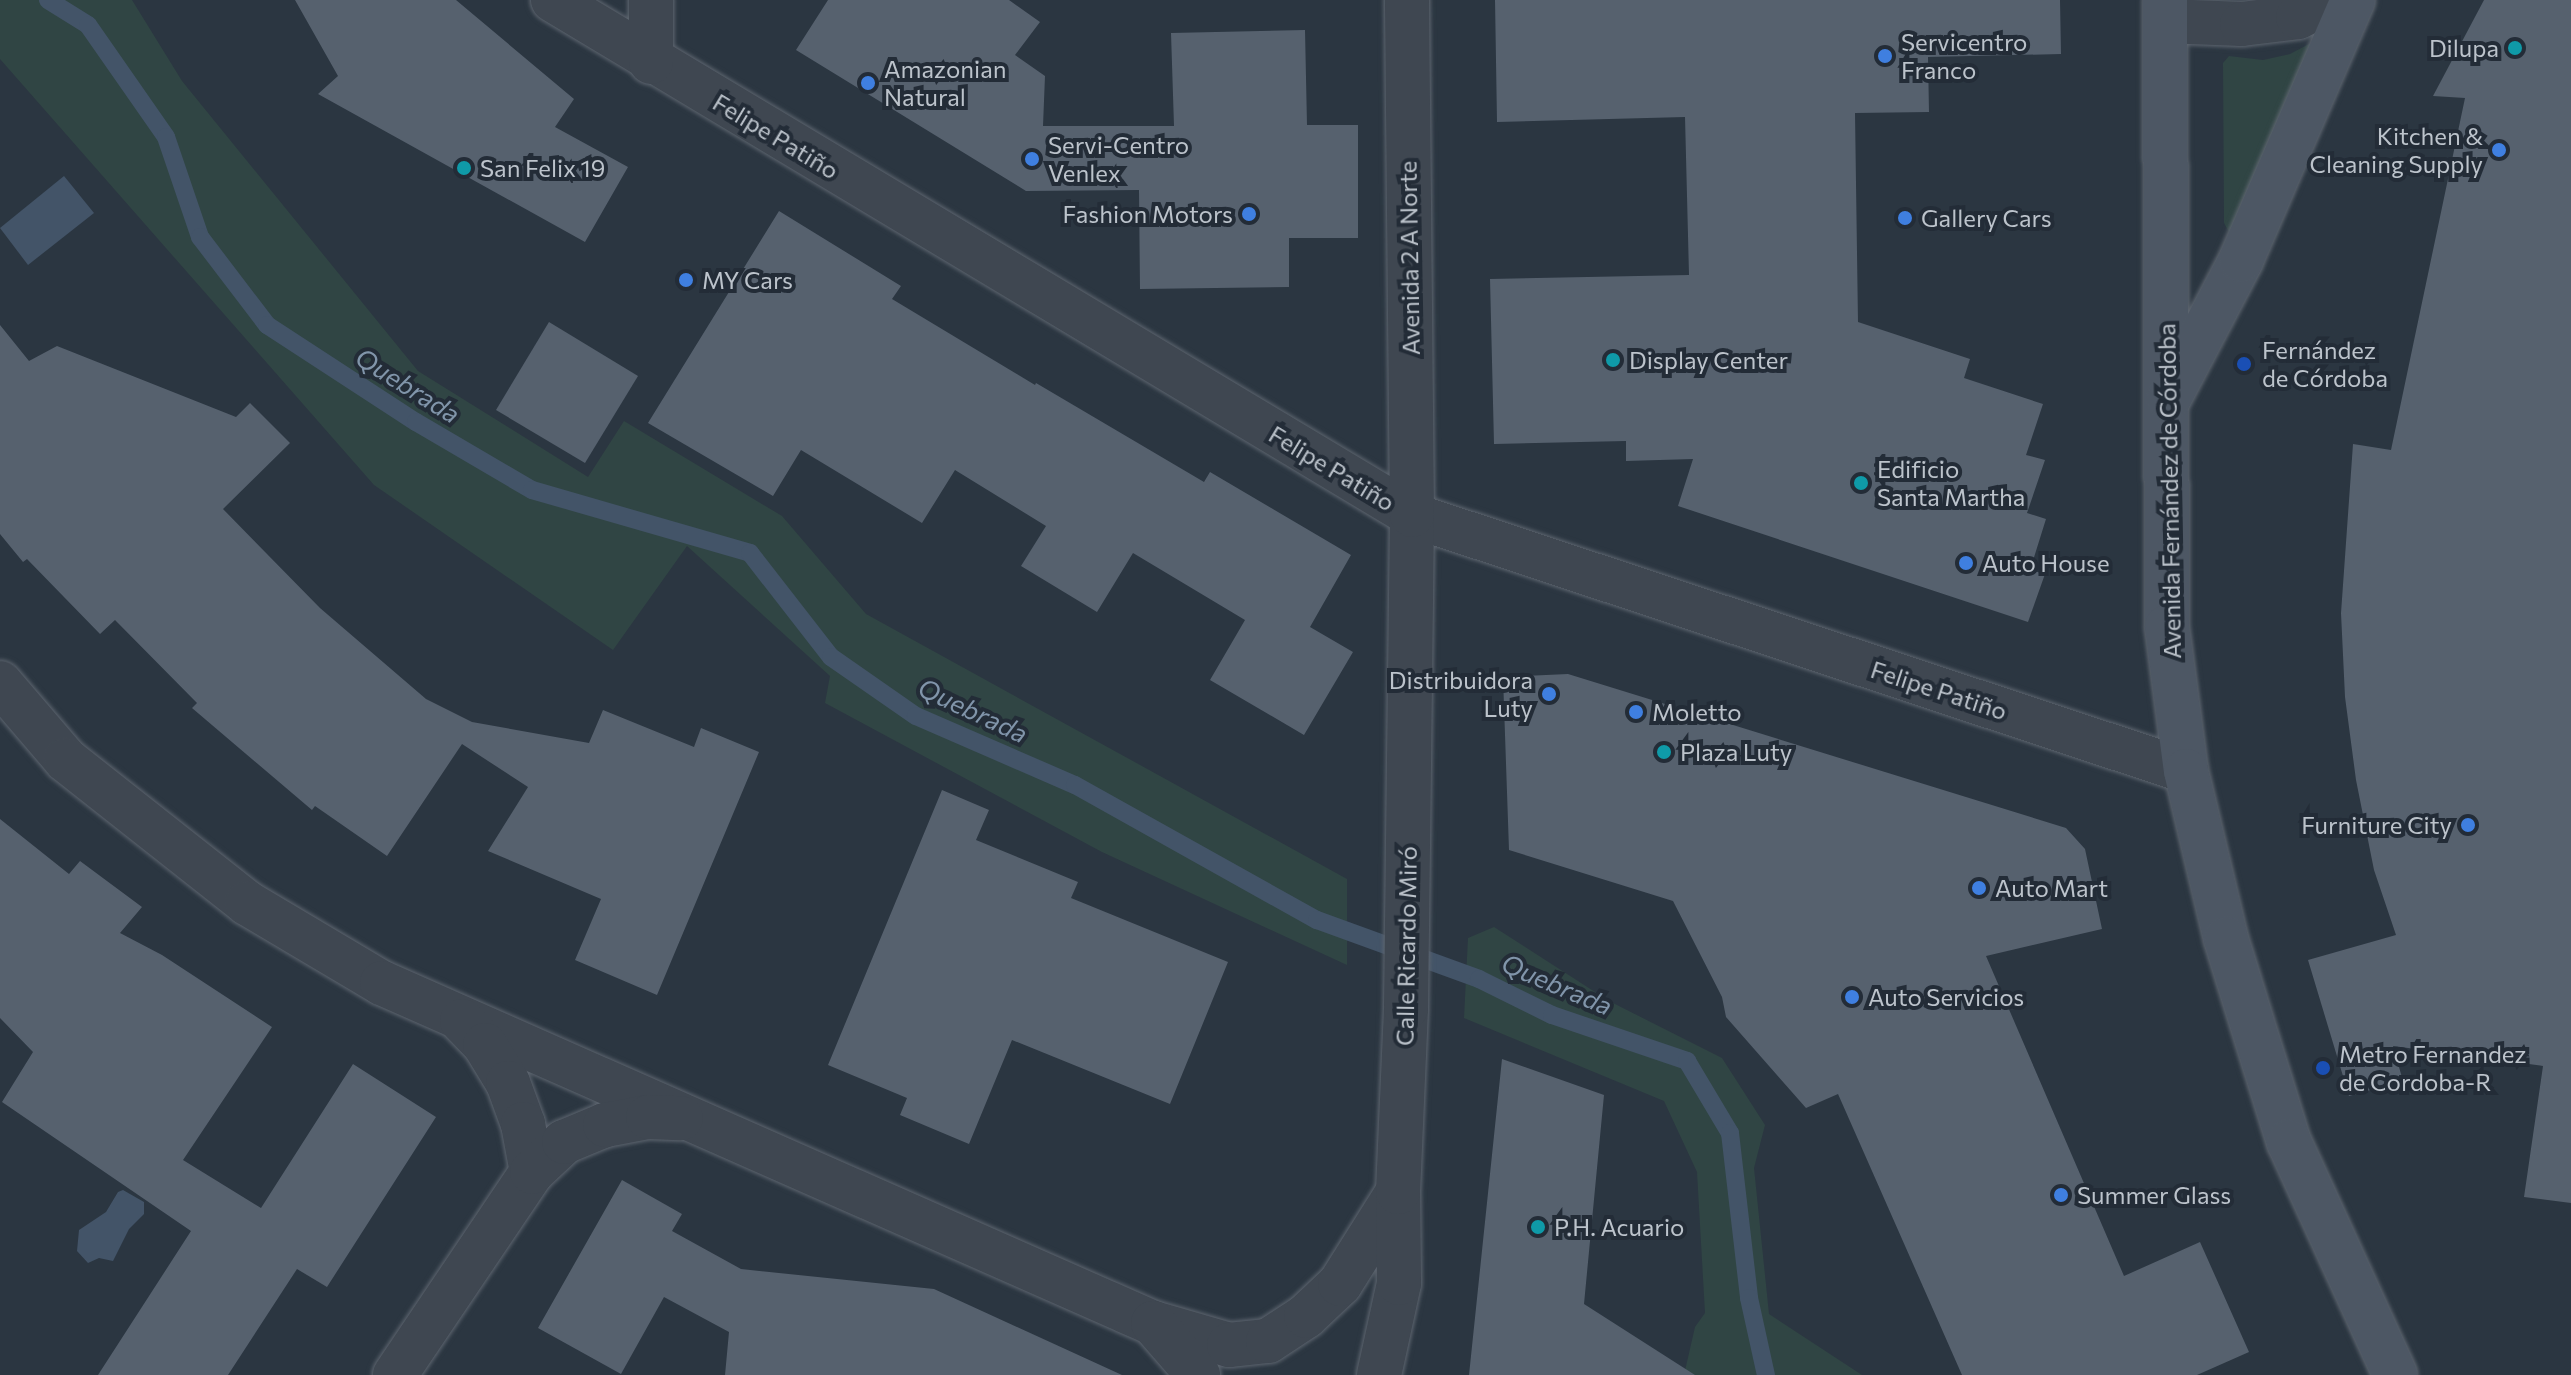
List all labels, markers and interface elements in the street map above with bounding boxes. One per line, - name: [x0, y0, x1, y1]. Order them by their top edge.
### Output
- place label: Servicentro Franco: [1901, 28, 2027, 84]
- place label: Dilupa: [2429, 34, 2499, 62]
- marker: Dilupa: [2506, 39, 2524, 57]
- marker: Servicentro Franco: [1876, 47, 1894, 65]
- place label: Amazonian Natural: [884, 55, 1007, 111]
- marker: Amazonian Natural: [859, 74, 877, 92]
- street label: Felipe Patiño: [708, 87, 844, 185]
- place label: Kitchen & Cleaning Supply: [2310, 122, 2483, 178]
- place label: Servi-Centro Venlex: [1048, 131, 1189, 187]
- marker: Kitchen & Cleaning Supply: [2490, 141, 2508, 159]
- marker: Servi-Centro Venlex: [1023, 150, 1041, 168]
- place label: San Felix 19: [480, 154, 605, 182]
- marker: San Felix 19: [455, 159, 473, 177]
- street label: Avenida 2 A Norte: [1393, 161, 1425, 355]
- place label: Fashion Motors: [1062, 200, 1233, 228]
- place label: Gallery Cars: [1921, 204, 2052, 232]
- marker: Fashion Motors: [1240, 205, 1258, 223]
- marker: Gallery Cars: [1896, 209, 1914, 227]
- place label: MY Cars: [702, 266, 793, 294]
- marker: MY Cars: [677, 271, 695, 289]
- street label: Avenida Fernández de Córdoba: [2152, 323, 2186, 659]
- place label: Fernández de Córdoba: [2262, 336, 2388, 392]
- water label: Quebrada: [350, 341, 466, 429]
- place label: Display Center: [1629, 346, 1788, 374]
- marker: Display Center: [1604, 351, 1622, 369]
- marker: Fernández de Córdoba: [2233, 353, 2255, 375]
- street label: Felipe Patiño: [1264, 419, 1400, 517]
- place label: Edificio Santa Martha: [1877, 455, 2025, 511]
- marker: Edificio Santa Martha: [1852, 474, 1870, 492]
- place label: Auto House: [1982, 549, 2110, 577]
- marker: Auto House: [1957, 554, 1975, 572]
- street label: Felipe Patiño: [1867, 654, 2011, 726]
- place label: Distribuidora Luty: [1389, 666, 1533, 722]
- water label: Quebrada: [913, 671, 1033, 749]
- marker: Distribuidora Luty: [1540, 685, 1558, 703]
- place label: Moletto: [1652, 698, 1742, 726]
- marker: Moletto: [1627, 703, 1645, 721]
- place label: Plaza Luty: [1680, 738, 1792, 766]
- marker: Plaza Luty: [1655, 743, 1673, 761]
- place label: Furniture City: [2301, 811, 2452, 839]
- marker: Furniture City: [2459, 816, 2477, 834]
- street label: Calle Ricardo Miró: [1390, 846, 1422, 1046]
- place label: Auto Mart: [1995, 874, 2108, 902]
- marker: Auto Mart: [1970, 879, 1988, 897]
- water label: Quebrada: [1497, 947, 1617, 1021]
- place label: Auto Servicios: [1868, 983, 2024, 1011]
- marker: Auto Servicios: [1843, 988, 1861, 1006]
- place label: Metro Fernandez de Cordoba-R: [2339, 1040, 2526, 1096]
- marker: Metro Fernandez de Cordoba-R: [2314, 1059, 2332, 1077]
- place label: Summer Glass: [2077, 1181, 2231, 1209]
- marker: Summer Glass: [2052, 1186, 2070, 1204]
- place label: P.H. Acuario: [1554, 1213, 1684, 1241]
- marker: P.H. Acuario: [1529, 1218, 1547, 1236]

